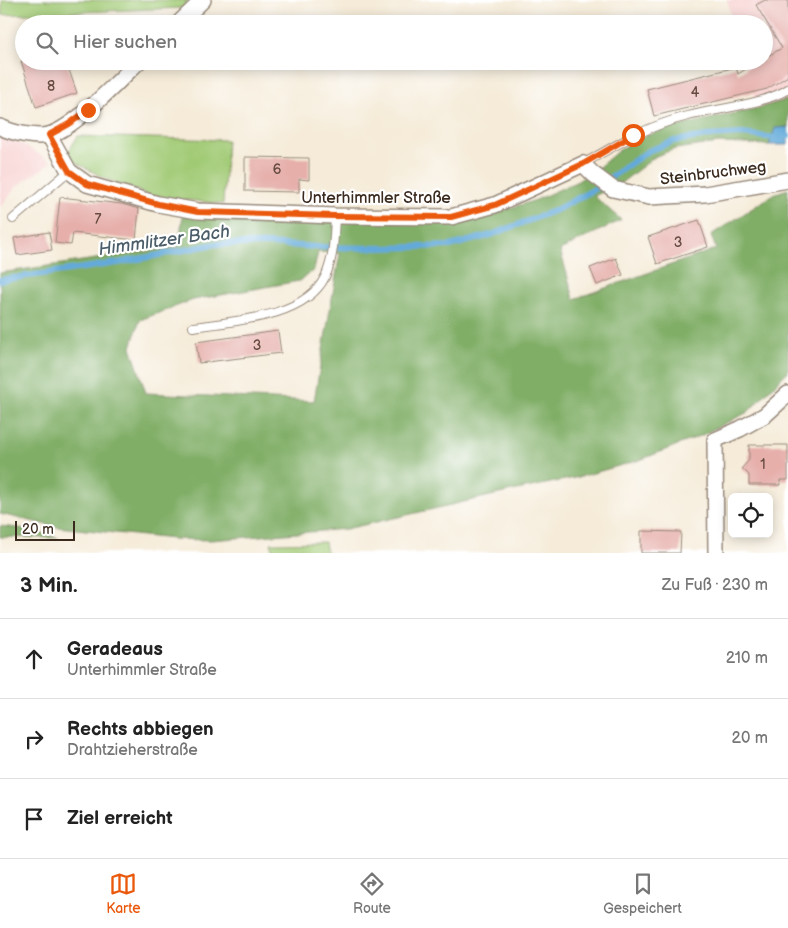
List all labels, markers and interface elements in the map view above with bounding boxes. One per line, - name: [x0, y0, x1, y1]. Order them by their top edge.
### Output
- search box: [15, 15, 773, 70]
- icon: search: [33, 29, 61, 57]
- text: Hier suchen: [73, 31, 177, 54]
- house number: 8: [47, 78, 55, 95]
- house number: 4: [691, 84, 700, 101]
- route end: [77, 99, 100, 122]
- route start: [622, 124, 645, 147]
- street label: Steinbruchweg: [659, 158, 767, 189]
- house number: 6: [273, 161, 282, 178]
- street label: Unterhimmler Straße: [301, 189, 451, 208]
- house number: 7: [95, 211, 102, 228]
- water label: Himmlitzer Bach: [97, 221, 231, 260]
- house number: 3: [674, 234, 682, 251]
- house number: 3: [253, 337, 261, 354]
- house number: 1: [760, 456, 766, 473]
- map controls: [728, 493, 773, 538]
- button: locate: [728, 493, 773, 538]
- scale bar: [15, 518, 75, 541]
- text: 20 m: [22, 521, 54, 538]
- text: 3 Min.: [20, 573, 78, 598]
- text: Zu Fuß · 230 m: [662, 576, 768, 595]
- text: Geradeaus: [67, 638, 163, 661]
- icon: ahead: [20, 645, 48, 673]
- text: 210 m: [726, 649, 768, 668]
- text: Unterhimmler Straße: [67, 661, 217, 680]
- text: Rechts abbiegen: [67, 718, 214, 741]
- icon: right: [20, 725, 48, 753]
- text: 20 m: [732, 729, 768, 748]
- text: Drahtzieherstraße: [67, 741, 198, 760]
- icon: arrive: [20, 805, 48, 833]
- text: Ziel erreicht: [67, 807, 173, 830]
- tab: Karte: [106, 870, 140, 917]
- tab: Route: [353, 870, 391, 917]
- tab: Gespeichert: [603, 870, 682, 917]

